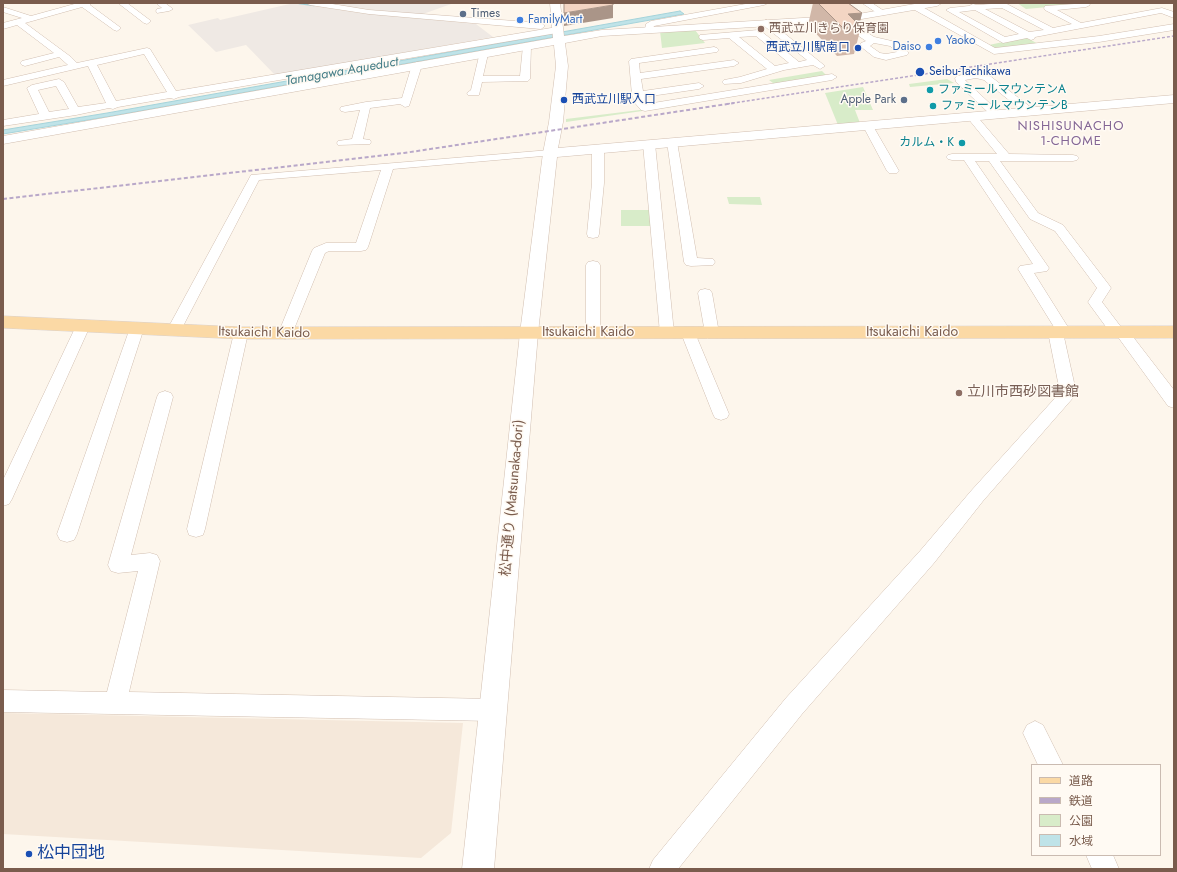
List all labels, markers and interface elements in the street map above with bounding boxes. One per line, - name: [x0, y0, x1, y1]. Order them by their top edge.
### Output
- place label: Times: [471, 7, 500, 21]
- marker: Times: [458, 9, 468, 19]
- place label: FamilyMart: [528, 13, 582, 27]
- marker: FamilyMart: [515, 15, 525, 25]
- place label: 西武立川きらり保育園: [769, 22, 889, 36]
- marker: 西武立川きらり保育園: [756, 24, 766, 34]
- place label: Yaoko: [946, 34, 976, 48]
- marker: Yaoko: [933, 36, 943, 46]
- place label: Daiso: [893, 40, 921, 54]
- place label: 西武立川駅南口: [766, 41, 850, 55]
- marker: Daiso: [924, 42, 934, 52]
- marker: 西武立川駅南口: [853, 43, 863, 53]
- water label: Tamagawa Aqueduct: [284, 54, 400, 90]
- place label: Seibu-Tachikawa: [929, 65, 1011, 79]
- marker: Seibu-Tachikawa: [914, 66, 926, 78]
- place label: ファミールマウンテンA: [938, 83, 1066, 97]
- marker: ファミールマウンテンA: [925, 85, 935, 95]
- place label: 西武立川駅入口: [572, 93, 656, 107]
- place label: Apple Park: [840, 93, 896, 107]
- marker: 西武立川駅入口: [559, 95, 569, 105]
- marker: Apple Park: [899, 95, 909, 105]
- place label: ファミールマウンテンB: [941, 99, 1068, 113]
- marker: ファミールマウンテンB: [928, 101, 938, 111]
- district label: NISHISUNACHO 1-CHOME: [1018, 119, 1124, 150]
- place label: カルム・K: [899, 136, 954, 150]
- marker: カルム・K: [957, 138, 967, 148]
- street label: Itsukaichi Kaido: [218, 324, 310, 342]
- street label: Itsukaichi Kaido: [542, 325, 634, 341]
- street label: Itsukaichi Kaido: [866, 325, 958, 341]
- place label: 立川市西砂図書館: [967, 385, 1079, 401]
- marker: 立川市西砂図書館: [954, 388, 964, 398]
- street label: 松中通り (Matsunaka-dori): [498, 419, 528, 577]
- legend: [1031, 764, 1161, 856]
- text: 道路: [1069, 772, 1093, 790]
- text: 鉄道: [1069, 792, 1093, 810]
- text: 公園: [1069, 812, 1093, 830]
- text: 水域: [1069, 832, 1093, 850]
- place label: 松中団地: [37, 844, 105, 864]
- marker: 松中団地: [24, 849, 34, 859]

